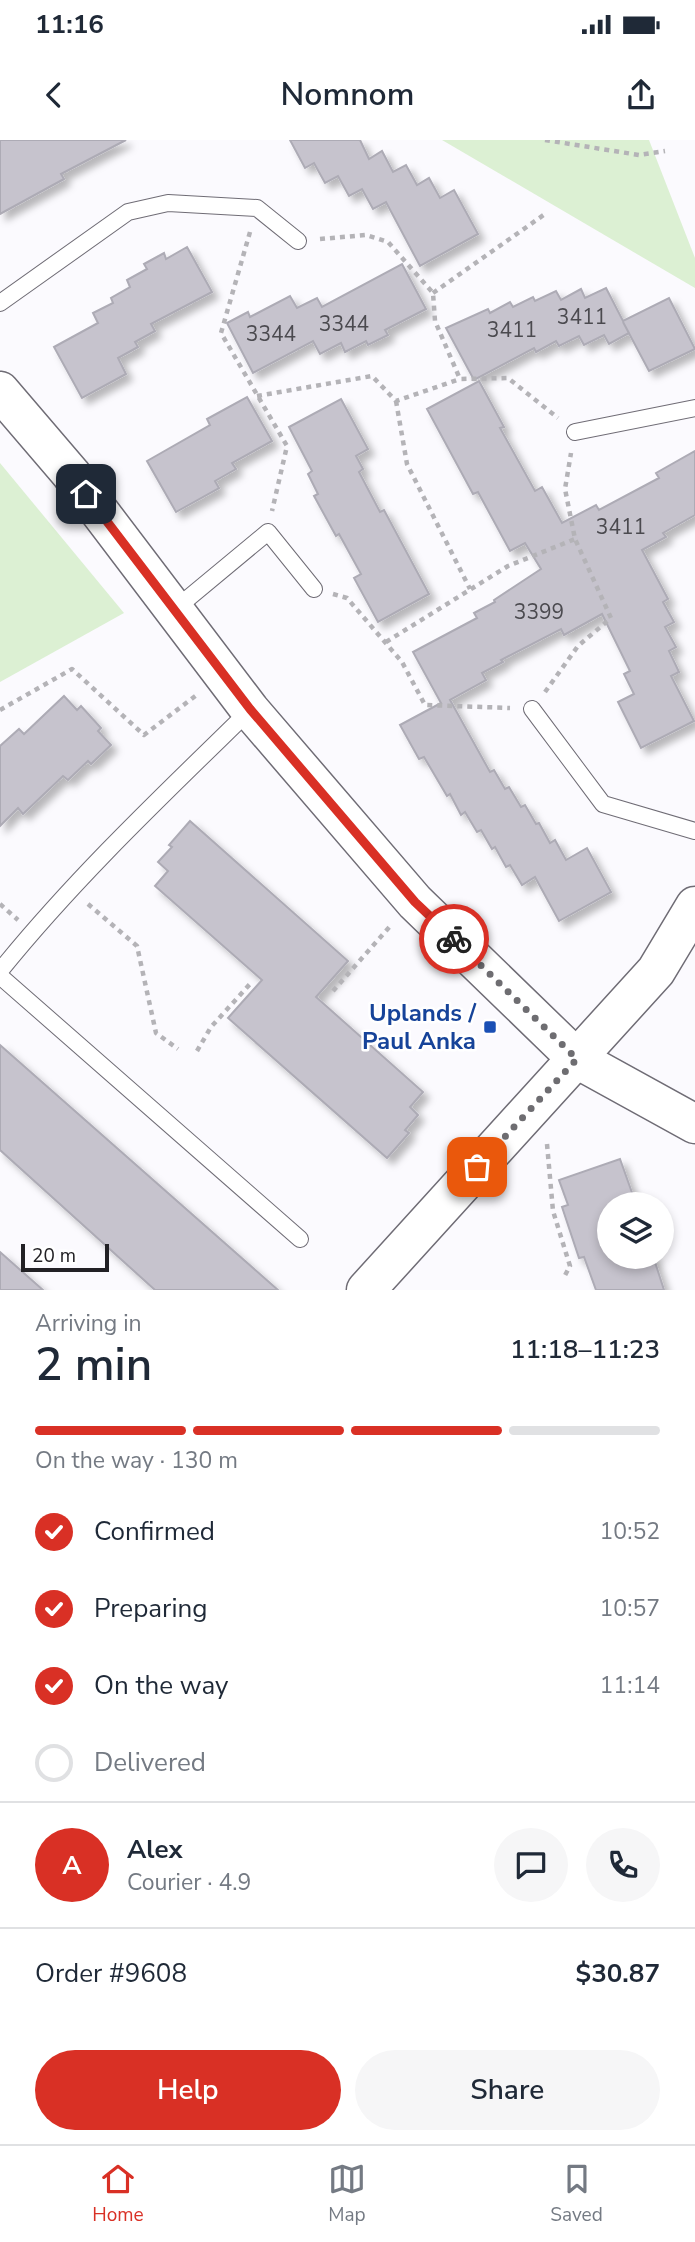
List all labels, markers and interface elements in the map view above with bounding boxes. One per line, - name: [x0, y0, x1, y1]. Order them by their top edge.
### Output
- text: 11:16: [35, 7, 104, 42]
- text: Nomnom: [281, 73, 414, 116]
- icon: back: [35, 76, 73, 114]
- icon: share: [622, 76, 660, 114]
- house number: 3411: [557, 303, 607, 331]
- house number: 3344: [319, 310, 369, 338]
- house number: 3411: [487, 316, 537, 344]
- house number: 3344: [246, 320, 296, 348]
- pin: [56, 464, 116, 524]
- icon: home: [67, 475, 105, 513]
- house number: 3411: [596, 513, 646, 541]
- house number: 3399: [514, 598, 564, 626]
- courier: [419, 904, 489, 974]
- icon: bike: [435, 920, 473, 958]
- place label: Uplands / Paul Anka: [362, 997, 476, 1057]
- marker: Uplands / Paul Anka: [482, 1019, 498, 1035]
- pin: [447, 1137, 507, 1197]
- icon: bag: [458, 1148, 496, 1186]
- map controls: [597, 1192, 674, 1269]
- button: layers: [597, 1192, 674, 1269]
- scale bar: [21, 1241, 108, 1273]
- text: 20 m: [32, 1243, 76, 1269]
- text: Arriving in: [35, 1308, 142, 1339]
- text: 11:18–11:23: [510, 1332, 660, 1367]
- text: 2 min: [35, 1333, 152, 1396]
- text: On the way · 130 m: [35, 1445, 238, 1476]
- icon: check: [35, 1513, 73, 1551]
- text: Confirmed: [94, 1514, 215, 1549]
- text: 10:52: [600, 1516, 660, 1547]
- icon: check: [35, 1590, 73, 1628]
- text: Preparing: [94, 1591, 207, 1626]
- text: 10:57: [600, 1593, 660, 1624]
- icon: check: [35, 1667, 73, 1705]
- text: On the way: [94, 1668, 228, 1703]
- text: 11:14: [600, 1670, 660, 1701]
- text: Delivered: [94, 1745, 206, 1780]
- button: chat: [494, 1828, 568, 1902]
- button: phone: [586, 1828, 660, 1902]
- text: Alex: [127, 1832, 183, 1867]
- text: A: [62, 1848, 82, 1883]
- text: Courier · 4.9: [127, 1867, 251, 1898]
- text: Order #9608: [35, 1956, 187, 1991]
- text: $30.87: [576, 1956, 660, 1991]
- button: Help: [35, 2050, 341, 2130]
- button: Share: [355, 2050, 660, 2130]
- tab: Home: [92, 2160, 144, 2228]
- tab: Map: [328, 2160, 366, 2228]
- tab: Saved: [550, 2160, 603, 2228]

